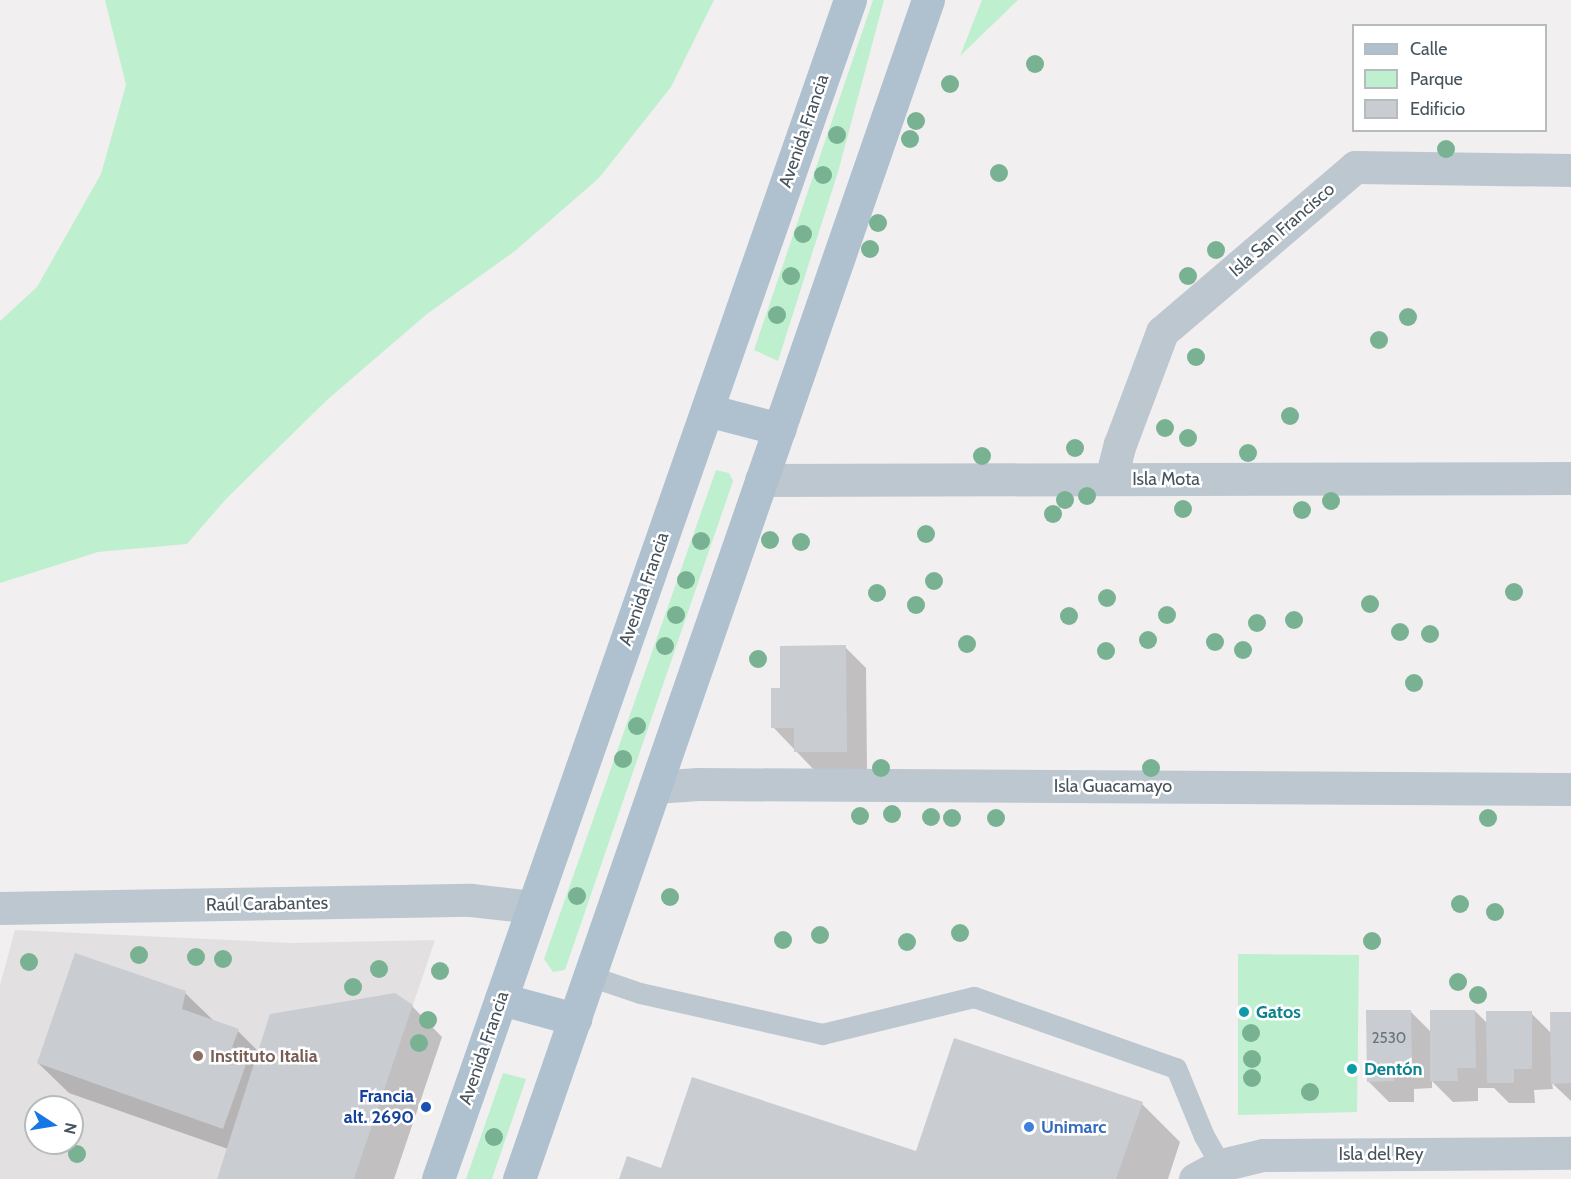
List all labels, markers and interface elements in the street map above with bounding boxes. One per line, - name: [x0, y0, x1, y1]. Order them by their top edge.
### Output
- legend: [1352, 24, 1547, 132]
- text: Calle: [1410, 38, 1447, 60]
- text: Parque: [1410, 68, 1463, 90]
- street label: Avenida Francia: [775, 71, 833, 191]
- text: Edificio: [1410, 98, 1465, 120]
- street label: Isla San Francisco: [1225, 178, 1339, 282]
- street label: Isla Mota: [1132, 468, 1200, 490]
- street label: Avenida Francia: [615, 529, 673, 649]
- street label: Isla Guacamayo: [1054, 775, 1172, 797]
- street label: Raúl Carabantes: [206, 892, 328, 916]
- street label: Avenida Francia: [455, 988, 513, 1108]
- place label: Gatos: [1256, 1001, 1301, 1023]
- marker: Gatos: [1237, 1005, 1251, 1019]
- house number: 2530: [1372, 1030, 1406, 1048]
- place label: Instituto Italia: [210, 1045, 318, 1067]
- marker: Instituto Italia: [191, 1049, 205, 1063]
- place label: Dentón: [1364, 1058, 1422, 1080]
- marker: Dentón: [1345, 1062, 1359, 1076]
- place label: Francia alt. 2690: [344, 1086, 414, 1128]
- north arrow: [24, 1095, 84, 1155]
- marker: Francia alt. 2690: [419, 1100, 433, 1114]
- place label: Unimarc: [1041, 1116, 1106, 1138]
- marker: Unimarc: [1022, 1120, 1036, 1134]
- text: N: [60, 1121, 81, 1136]
- street label: Isla del Rey: [1338, 1143, 1424, 1165]

